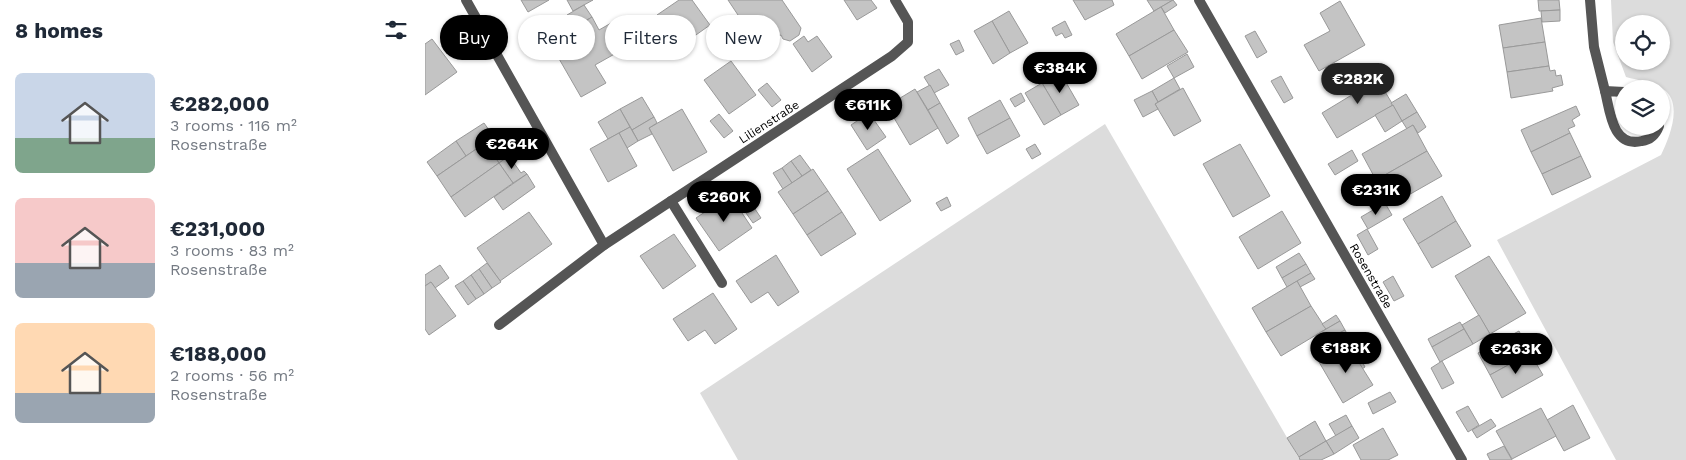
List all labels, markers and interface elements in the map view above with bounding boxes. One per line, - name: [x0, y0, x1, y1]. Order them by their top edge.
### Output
- chip: Buy: [440, 15, 508, 60]
- chip: Rent: [518, 15, 595, 60]
- chip: Filters: [605, 15, 696, 60]
- chip: New: [706, 15, 780, 60]
- map controls: [1615, 15, 1670, 135]
- button: locate: [1615, 15, 1670, 70]
- icon: filters: [382, 16, 410, 44]
- text: 8 homes: [15, 18, 103, 43]
- pin: €384K: [1025, 52, 1095, 94]
- text: €384K: [1034, 58, 1086, 77]
- pin: €282K: [1323, 62, 1393, 105]
- text: €282K: [1332, 69, 1384, 88]
- button: layers: [1615, 80, 1670, 135]
- pin: €611K: [833, 88, 903, 131]
- text: €282,000: [170, 91, 269, 116]
- icon: home: [55, 93, 115, 153]
- text: €611K: [845, 95, 891, 114]
- street label: Lilienstraße: [736, 97, 802, 147]
- text: 3 rooms · 116 m²: [170, 116, 297, 135]
- pin: €264K: [477, 128, 547, 170]
- text: €264K: [486, 134, 538, 153]
- text: Rosenstraße: [170, 135, 267, 154]
- pin: €231K: [1341, 174, 1411, 216]
- pin: €260K: [689, 180, 759, 223]
- text: €231K: [1352, 180, 1400, 199]
- text: €260K: [698, 187, 750, 206]
- text: €231,000: [170, 216, 265, 241]
- icon: home: [55, 218, 115, 278]
- text: 3 rooms · 83 m²: [170, 241, 294, 260]
- street label: Rosenstraße: [1347, 241, 1395, 311]
- text: Rosenstraße: [170, 260, 267, 279]
- pin: €188K: [1311, 332, 1381, 374]
- pin: €263K: [1481, 332, 1551, 375]
- text: €188K: [1321, 338, 1371, 357]
- text: €263K: [1490, 339, 1542, 358]
- text: €188,000: [170, 341, 267, 366]
- icon: home: [55, 343, 115, 403]
- text: 2 rooms · 56 m²: [170, 366, 294, 385]
- text: Rosenstraße: [170, 385, 267, 404]

